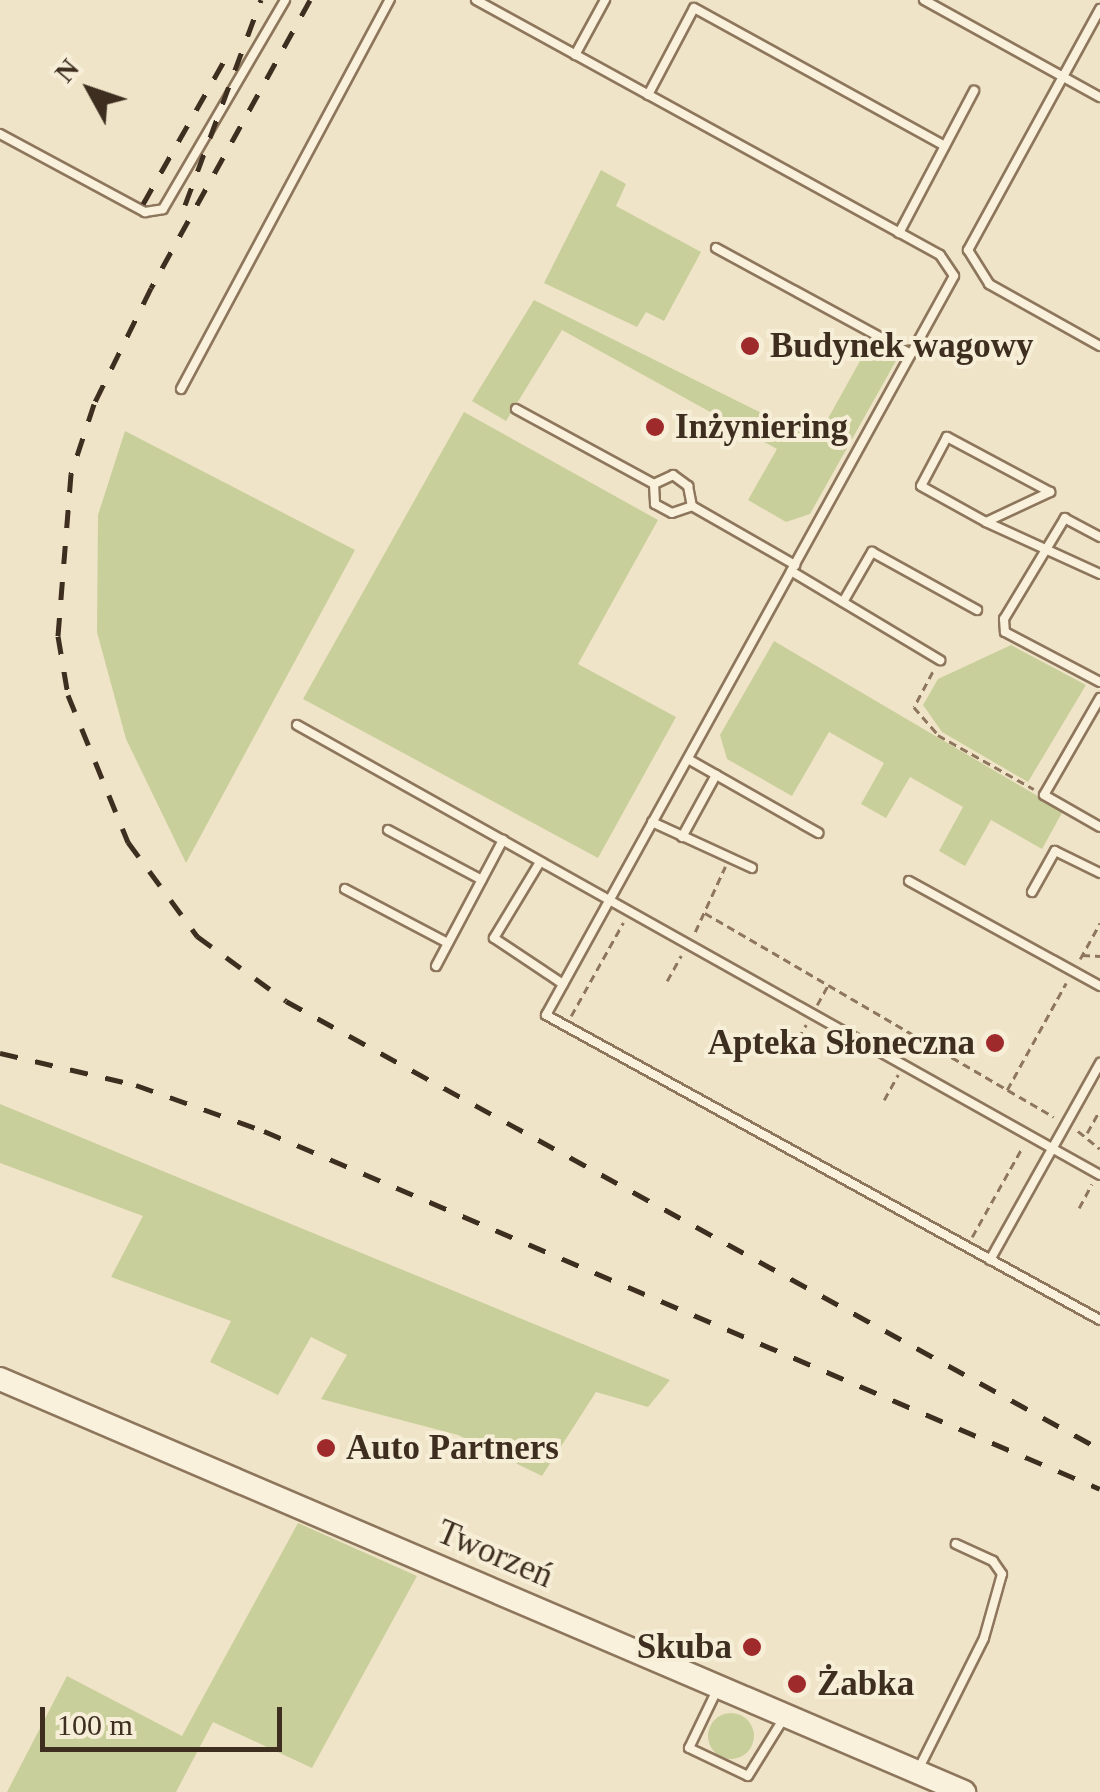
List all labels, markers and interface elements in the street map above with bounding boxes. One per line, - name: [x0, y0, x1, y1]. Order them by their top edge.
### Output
- north arrow: [40, 40, 140, 140]
- text: N: [48, 53, 85, 88]
- place label: Budynek wagowy: [770, 325, 1034, 367]
- marker: Budynek wagowy: [739, 335, 761, 357]
- place label: Inżyniering: [675, 406, 848, 448]
- marker: Inżyniering: [644, 416, 666, 438]
- place label: Apteka Słoneczna: [708, 1022, 975, 1064]
- marker: Apteka Słoneczna: [984, 1032, 1006, 1054]
- place label: Auto Partners: [346, 1427, 559, 1469]
- marker: Auto Partners: [315, 1437, 337, 1459]
- street label: Tworzeń: [431, 1511, 559, 1597]
- place label: Skuba: [637, 1626, 732, 1668]
- marker: Skuba: [741, 1636, 763, 1658]
- place label: Żabka: [817, 1663, 914, 1705]
- marker: Żabka: [786, 1673, 808, 1695]
- scale bar: [45, 1687, 288, 1749]
- text: 100 m: [57, 1708, 133, 1741]

